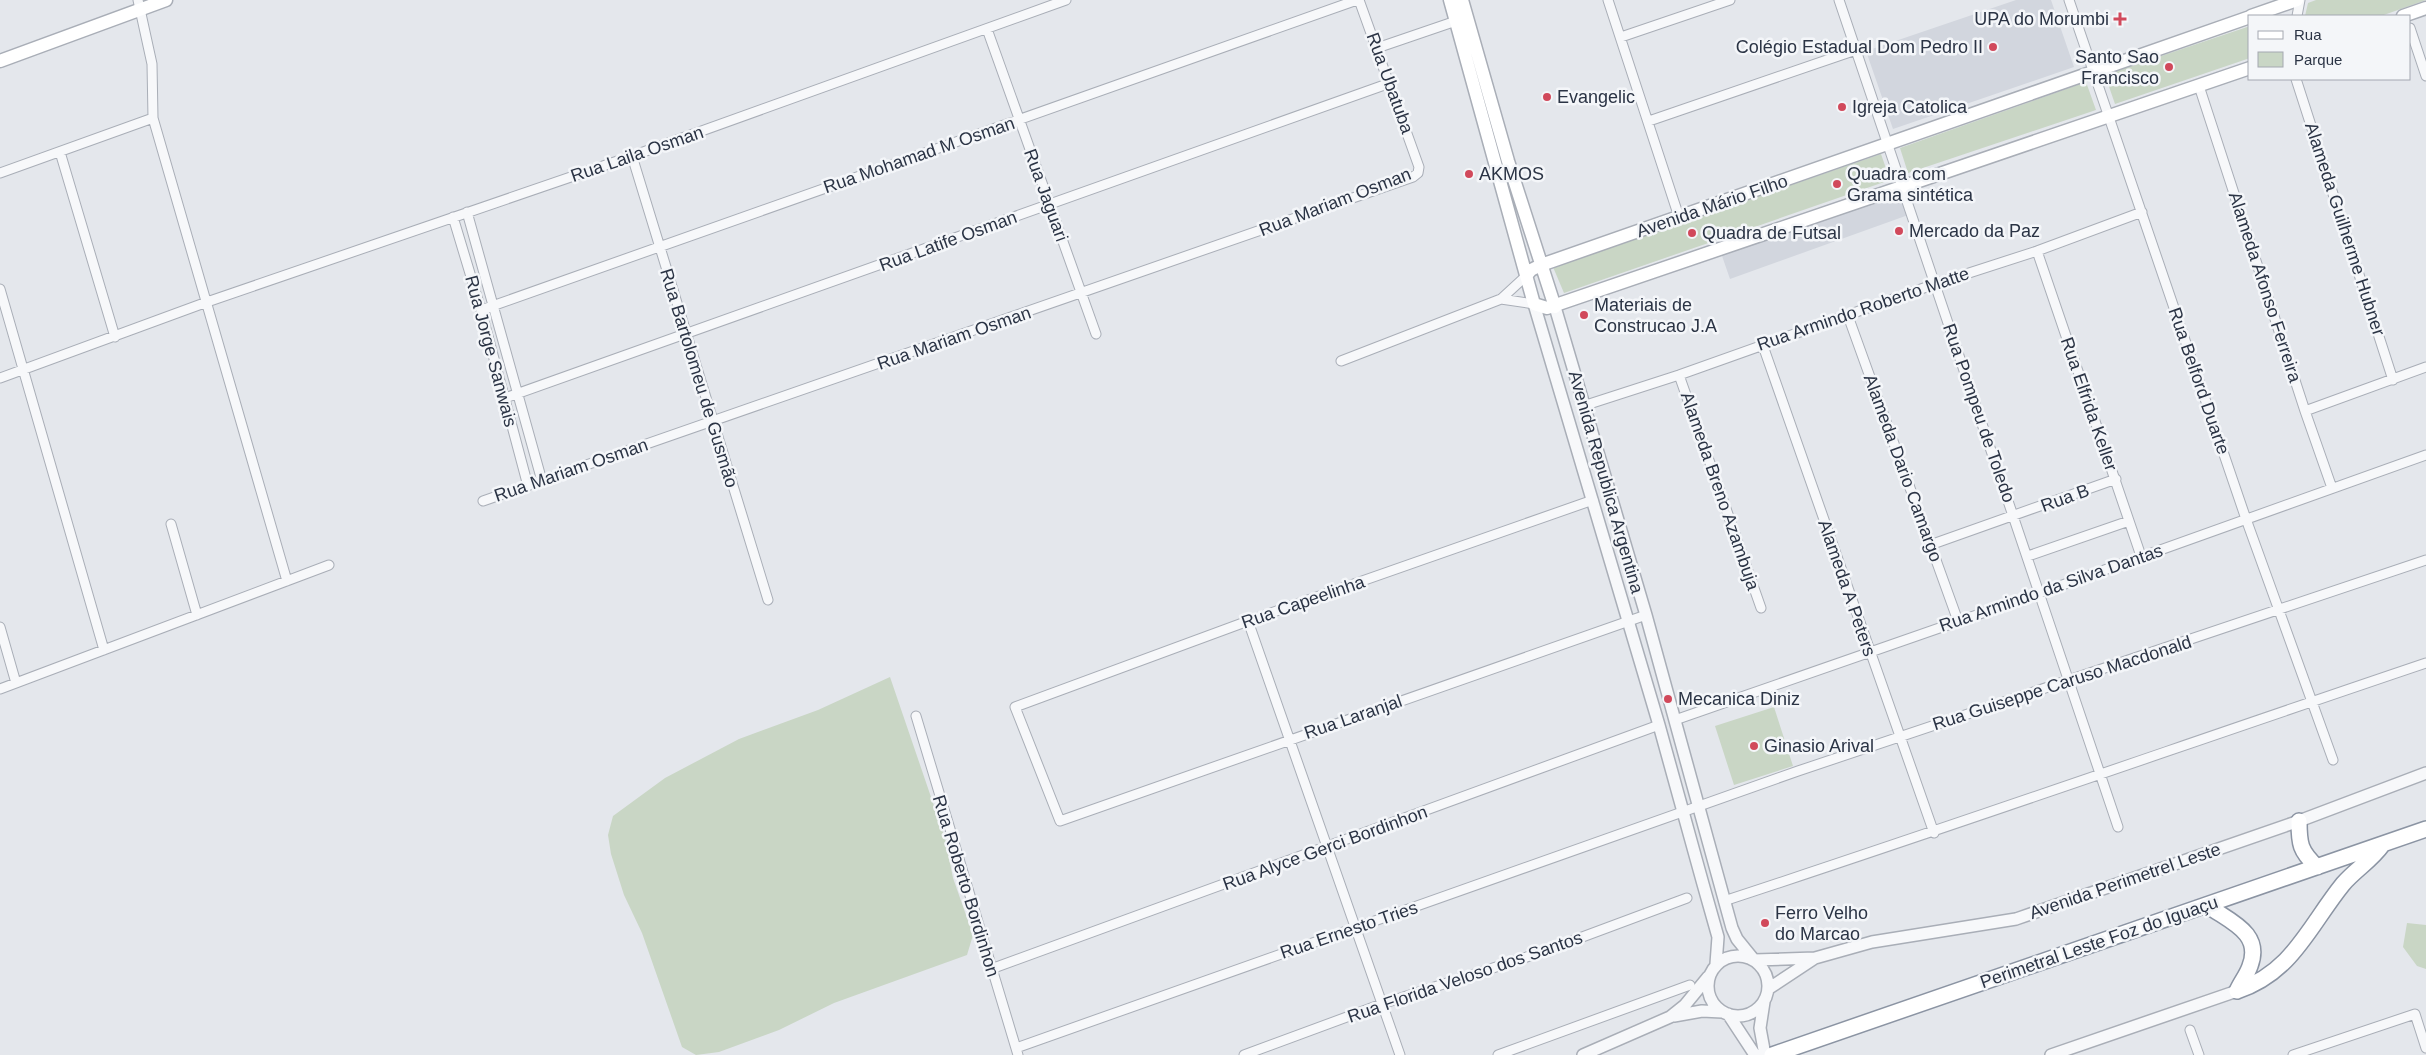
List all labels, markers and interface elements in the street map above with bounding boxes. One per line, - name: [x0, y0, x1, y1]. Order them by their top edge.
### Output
- place label: UPA do Morumbi: [1974, 9, 2109, 29]
- marker: UPA do Morumbi: [2113, 12, 2127, 26]
- legend: [2248, 15, 2411, 80]
- text: Rua: [2294, 26, 2322, 43]
- street label: Rua Ubatuba: [1362, 30, 1418, 137]
- place label: Colégio Estadual Dom Pedro II: [1736, 37, 1983, 57]
- marker: Colégio Estadual Dom Pedro II: [1987, 41, 1999, 53]
- place label: Santo Sao Francisco: [2075, 47, 2159, 88]
- text: Parque: [2294, 51, 2342, 68]
- marker: Santo Sao Francisco: [2163, 61, 2175, 73]
- place label: Evangelic: [1557, 87, 1635, 107]
- marker: Evangelic: [1541, 91, 1553, 103]
- place label: Igreja Catolica: [1852, 97, 1968, 117]
- marker: Igreja Catolica: [1836, 101, 1848, 113]
- street label: Rua Mohamad M Osman: [821, 113, 1017, 197]
- street label: Alameda Guilherme Hubner: [2301, 120, 2389, 338]
- street label: Rua Laila Osman: [568, 122, 706, 186]
- street label: Rua Jaguari: [1020, 146, 1072, 244]
- street label: Rua Mariam Osman: [1256, 164, 1414, 240]
- place label: AKMOS: [1479, 164, 1544, 184]
- place label: Quadra com Grama sintética: [1847, 164, 1974, 205]
- marker: AKMOS: [1463, 168, 1475, 180]
- street label: Avenida Mário Filho: [1634, 171, 1790, 241]
- marker: Quadra com Grama sintética: [1831, 178, 1843, 190]
- street label: Alameda Afonso Ferreira: [2225, 189, 2306, 386]
- street label: Rua Latife Osman: [876, 207, 1020, 275]
- place label: Mercado da Paz: [1909, 221, 2040, 241]
- place label: Quadra de Futsal: [1702, 223, 1841, 243]
- marker: Mercado da Paz: [1893, 225, 1905, 237]
- marker: Quadra de Futsal: [1686, 227, 1698, 239]
- street label: Rua Armindo Roberto Matte: [1754, 263, 1972, 355]
- street label: Rua Bartolomeu de Gusmão: [656, 266, 742, 490]
- street label: Rua Jorge Sanwais: [461, 273, 521, 429]
- place label: Materiais de Construcao J.A: [1594, 295, 1717, 336]
- street label: Rua Mariam Osman: [875, 302, 1033, 374]
- street label: Rua Belford Duarte: [2164, 305, 2234, 457]
- marker: Materiais de Construcao J.A: [1578, 309, 1590, 321]
- street label: Rua Pompeu de Toledo: [1939, 321, 2019, 505]
- street label: Rua Elfrida Keller: [2057, 335, 2121, 473]
- street label: Avenida Republica Argentina: [1565, 368, 1648, 597]
- street label: Alameda Dario Camargo: [1860, 372, 1946, 564]
- street label: Alameda Breno Azambuja: [1677, 389, 1764, 594]
- street label: Rua Mariam Osman: [492, 434, 650, 506]
- street label: Rua B: [2038, 480, 2092, 516]
- street label: Alameda A Peters: [1814, 517, 1880, 659]
- street label: Rua Armindo da Silva Dantas: [1937, 540, 2165, 636]
- street label: Rua Capeelinha: [1239, 571, 1368, 632]
- street label: Rua Guiseppe Caruso Macdonald: [1930, 632, 2194, 734]
- place label: Mecanica Diniz: [1678, 689, 1800, 709]
- street label: Rua Laranjal: [1301, 691, 1405, 743]
- marker: Mecanica Diniz: [1662, 693, 1674, 705]
- place label: Ginasio Arival: [1764, 736, 1874, 756]
- marker: Ginasio Arival: [1748, 740, 1760, 752]
- street label: Rua Roberto Bordinhon: [929, 793, 1003, 979]
- street label: Rua Alyce Gerci Bordinhon: [1220, 802, 1430, 894]
- street label: Avenida Perimetrel Leste: [2027, 839, 2223, 923]
- street label: Perimetral Leste Foz do Iguaçu: [1977, 892, 2221, 992]
- street label: Rua Ernesto Tries: [1278, 897, 1420, 963]
- place label: Ferro Velho do Marcao: [1775, 903, 1868, 944]
- marker: Ferro Velho do Marcao: [1759, 917, 1771, 929]
- street label: Rua Florida Veloso dos Santos: [1345, 927, 1585, 1027]

